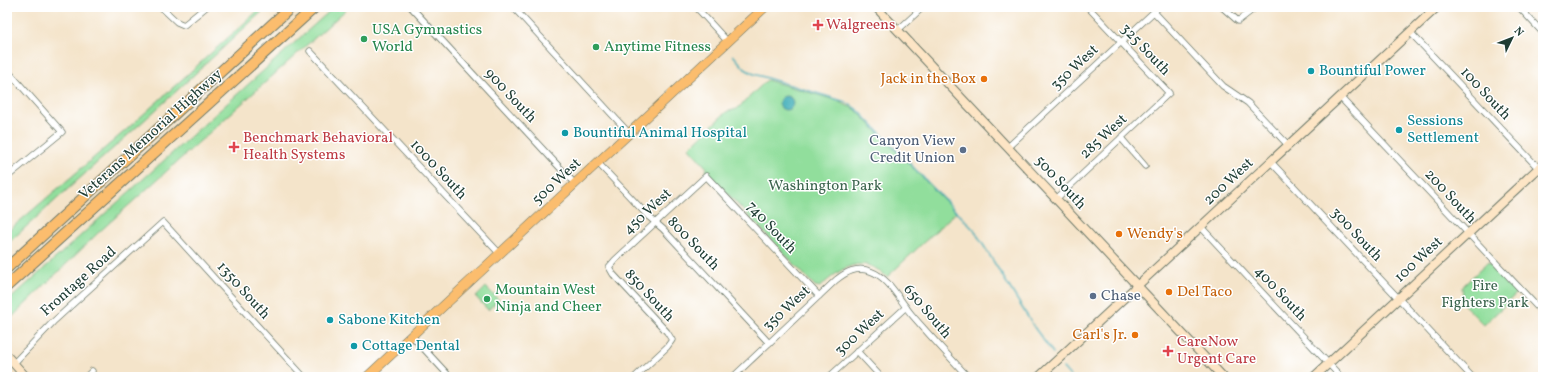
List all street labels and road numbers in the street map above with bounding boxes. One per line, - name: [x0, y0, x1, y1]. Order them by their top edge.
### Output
- street label: 325 South: [1115, 19, 1175, 81]
- street label: 350 West: [1046, 40, 1104, 96]
- street label: 100 South: [1455, 63, 1515, 125]
- street label: 900 South: [479, 64, 541, 128]
- street label: Veterans Memorial Highway: [75, 65, 227, 205]
- street label: 285 West: [1076, 110, 1132, 164]
- street label: 1000 South: [405, 135, 471, 205]
- street label: 500 South: [1029, 151, 1091, 215]
- street label: 200 West: [1199, 153, 1259, 211]
- street label: 500 West: [528, 154, 586, 210]
- street label: 200 South: [1419, 165, 1481, 229]
- street label: 450 West: [619, 184, 677, 240]
- street label: 740 South: [741, 197, 801, 259]
- street label: 300 South: [1325, 203, 1387, 267]
- street label: 800 South: [662, 212, 724, 276]
- street label: 100 West: [1390, 232, 1448, 288]
- street label: Frontage Road: [36, 242, 122, 322]
- street label: 1350 South: [211, 257, 275, 325]
- street label: 400 South: [1249, 262, 1311, 326]
- street label: 850 South: [619, 265, 679, 327]
- street label: 650 South: [898, 280, 956, 344]
- street label: 350 West: [758, 281, 816, 337]
- street label: 300 West: [831, 305, 889, 361]

